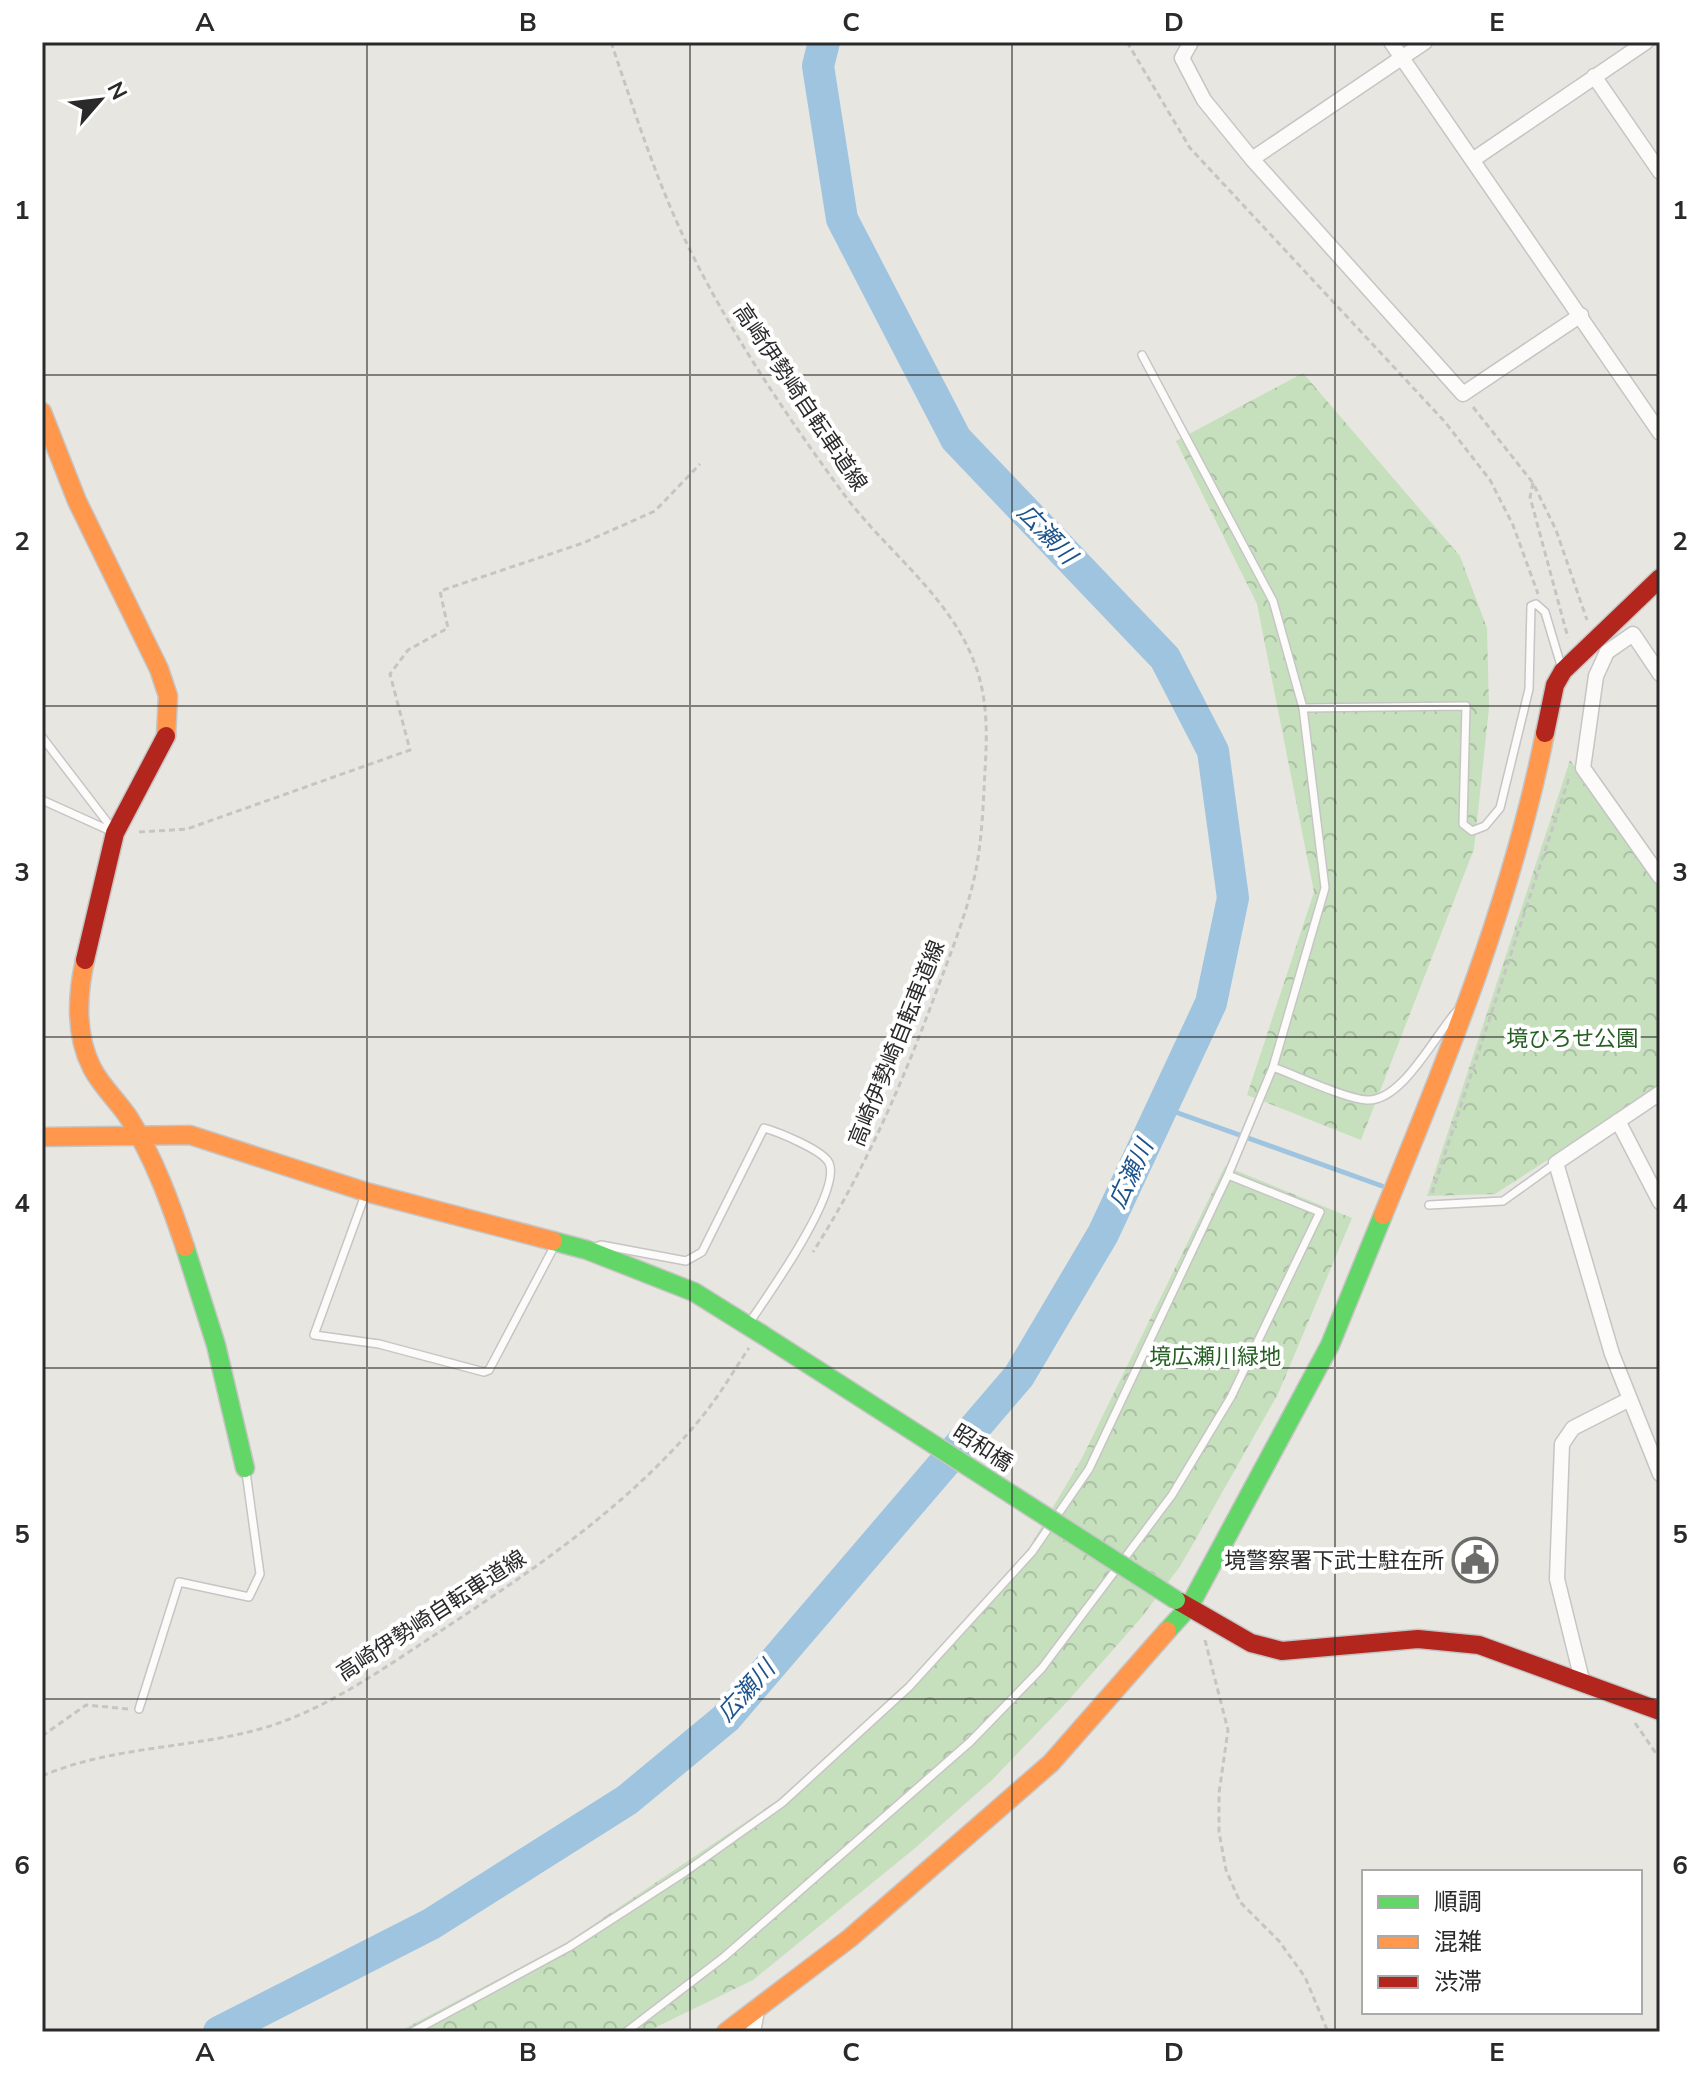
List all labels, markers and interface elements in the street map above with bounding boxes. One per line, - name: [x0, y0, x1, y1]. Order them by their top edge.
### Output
- text: A: [195, 5, 215, 40]
- text: B: [519, 5, 537, 40]
- text: C: [842, 5, 860, 40]
- text: D: [1164, 5, 1184, 40]
- text: E: [1489, 5, 1505, 40]
- north arrow: [60, 60, 140, 140]
- text: N: [100, 77, 134, 105]
- text: 1: [14, 193, 30, 228]
- text: 1: [1672, 193, 1688, 228]
- street label: 高崎伊勢崎自転車道線: [726, 298, 874, 497]
- water label: 広瀬川: [1010, 497, 1086, 573]
- text: 2: [14, 524, 30, 559]
- text: 2: [1672, 524, 1688, 559]
- text: 3: [14, 855, 30, 890]
- text: 3: [1672, 855, 1688, 890]
- street label: 高崎伊勢崎自転車道線: [842, 936, 952, 1151]
- park label: 境ひろせ公園: [1506, 1024, 1638, 1054]
- water label: 広瀬川: [1101, 1132, 1162, 1213]
- text: 4: [14, 1186, 30, 1221]
- text: 4: [1672, 1186, 1688, 1221]
- park label: 境広瀬川緑地: [1149, 1342, 1281, 1372]
- street label: 昭和橋: [947, 1417, 1018, 1478]
- text: 5: [14, 1517, 30, 1552]
- text: 5: [1672, 1517, 1688, 1552]
- public building icon: 境警察署下武士駐在所: [1451, 1536, 1499, 1584]
- street label: 高崎伊勢崎自転車道線: [331, 1543, 532, 1688]
- place label: 境警察署下武士駐在所: [1224, 1546, 1444, 1576]
- water label: 広瀬川: [710, 1651, 784, 1728]
- text: 6: [14, 1848, 30, 1883]
- text: 6: [1672, 1848, 1688, 1883]
- legend: [1362, 1870, 1642, 2014]
- text: 順調: [1434, 1886, 1482, 1918]
- text: 混雑: [1434, 1926, 1482, 1958]
- text: 渋滞: [1434, 1966, 1482, 1998]
- text: A: [195, 2035, 215, 2070]
- text: B: [519, 2035, 537, 2070]
- text: C: [842, 2035, 860, 2070]
- text: D: [1164, 2035, 1184, 2070]
- text: E: [1489, 2035, 1505, 2070]

